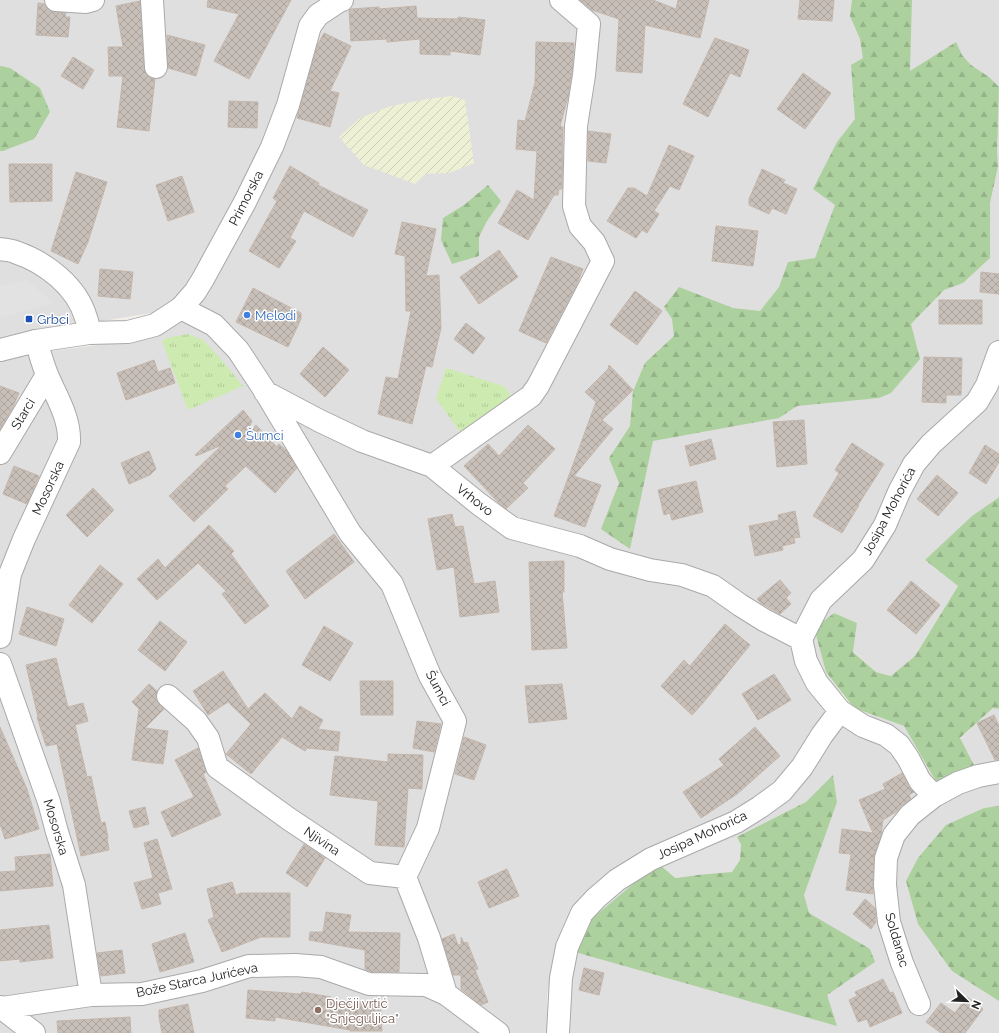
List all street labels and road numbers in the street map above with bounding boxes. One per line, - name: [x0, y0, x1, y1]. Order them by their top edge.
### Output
- street label: Primorska: [226, 168, 266, 228]
- street label: Starci: [8, 396, 38, 432]
- street label: Mosorska: [29, 459, 67, 517]
- street label: Josipa Mohorića: [860, 464, 918, 558]
- street label: Vrhovo: [454, 481, 497, 519]
- street label: Šumci: [423, 667, 454, 708]
- street label: Mosorska: [40, 797, 72, 857]
- street label: Josipa Mohorića: [655, 808, 749, 862]
- street label: Njivina: [301, 824, 343, 858]
- street label: Soldanac: [882, 911, 912, 969]
- street label: Bože Starca Jurićeva: [135, 960, 259, 1000]

